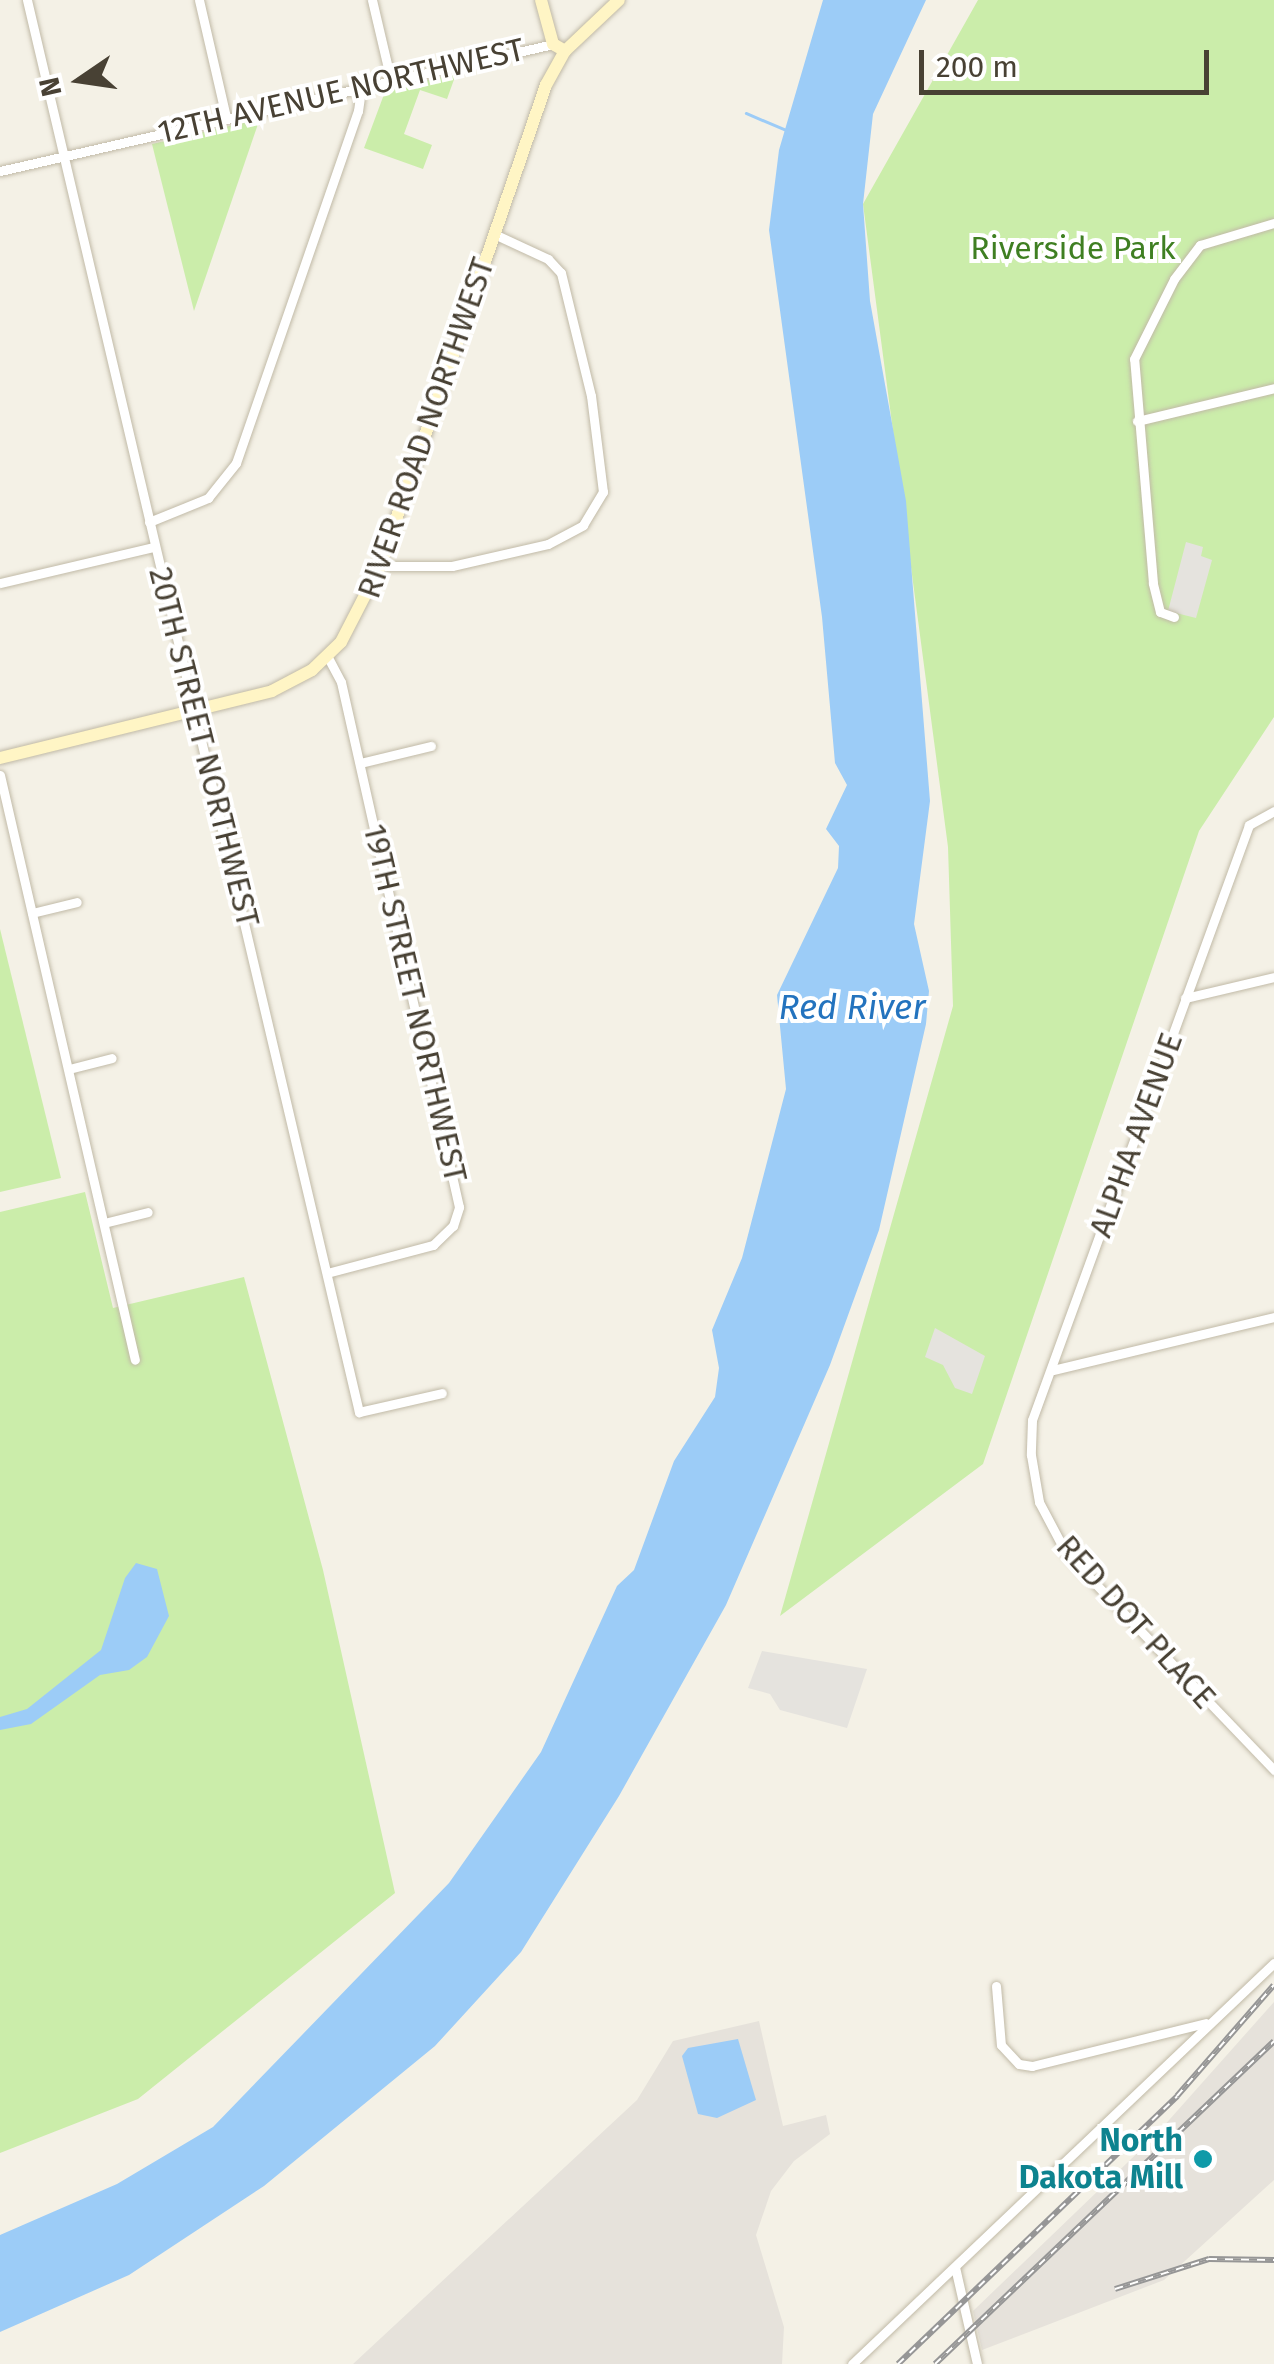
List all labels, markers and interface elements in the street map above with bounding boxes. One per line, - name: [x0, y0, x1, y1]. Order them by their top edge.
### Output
- north arrow: [30, 30, 130, 130]
- street label: 12TH AVENUE NORTHWEST: [154, 30, 528, 152]
- scale bar: [924, 30, 1214, 92]
- text: 200 m: [936, 49, 1018, 85]
- text: N: [32, 74, 68, 100]
- park label: Riverside Park: [970, 229, 1176, 267]
- street label: RIVER ROAD NORTHWEST: [350, 253, 502, 603]
- street label: 20TH STREET NORTHWEST: [141, 563, 267, 931]
- street label: 19TH STREET NORTHWEST: [355, 820, 475, 1186]
- water label: Red River: [779, 986, 925, 1028]
- street label: ALPHA AVENUE: [1081, 1028, 1191, 1242]
- street label: RED DOT PLACE: [1048, 1527, 1224, 1717]
- place label: North Dakota Mill: [1019, 2122, 1183, 2197]
- marker: North Dakota Mill: [1192, 2148, 1214, 2170]

